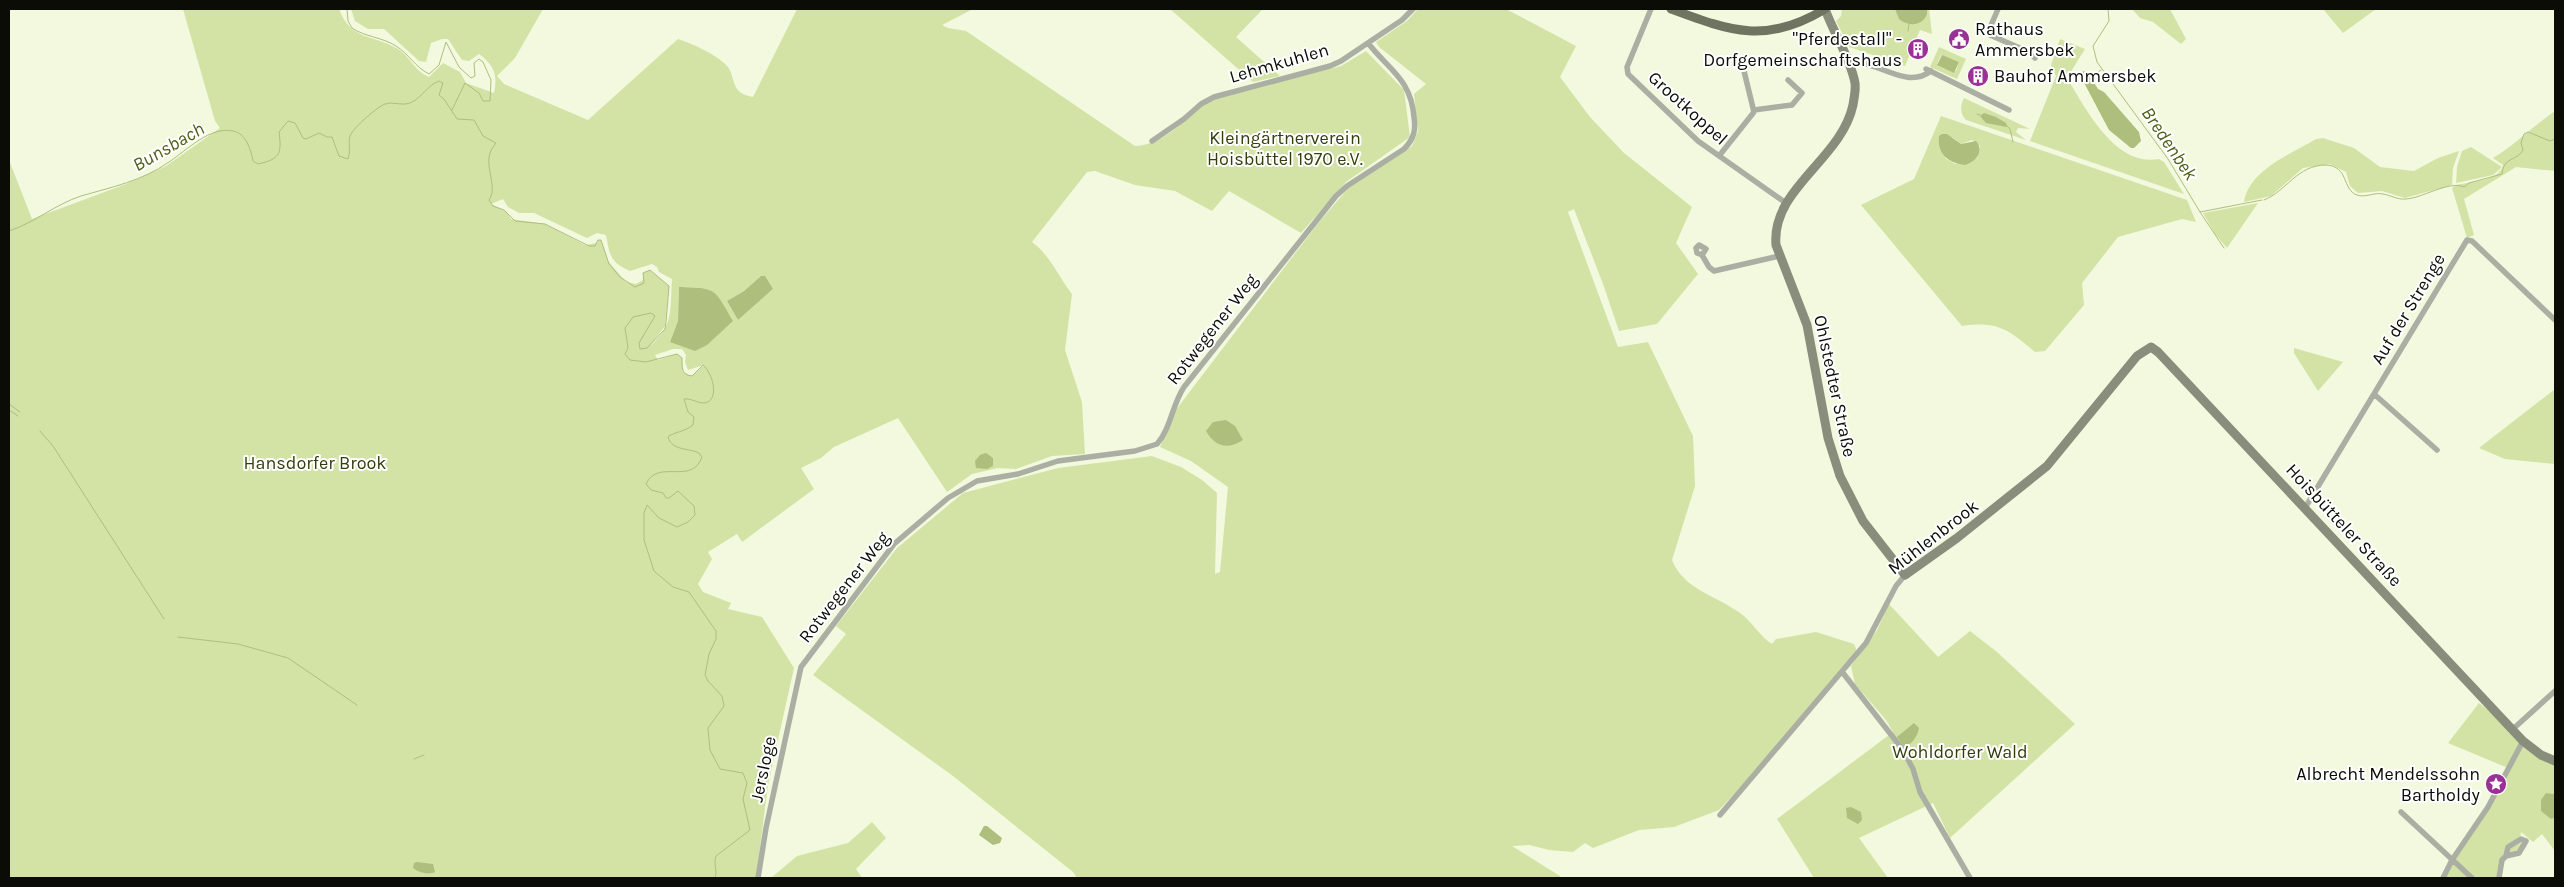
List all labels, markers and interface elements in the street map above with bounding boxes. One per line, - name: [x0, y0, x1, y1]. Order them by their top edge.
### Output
- place label: Rathaus Ammersbek: [1975, 18, 2074, 61]
- public building icon: Rathaus Ammersbek: [1947, 27, 1971, 51]
- place label: "Pferdestall" - Dorfgemeinschaftshaus: [1703, 28, 1902, 71]
- building icon: "Pferdestall" - Dorfgemeinschaftshaus: [1906, 37, 1930, 61]
- street label: Lehmkuhlen: [1227, 38, 1331, 88]
- building icon: Bauhof Ammersbek: [1966, 64, 1990, 88]
- place label: Bauhof Ammersbek: [1994, 65, 2156, 87]
- street label: Grootkoppel: [1644, 66, 1732, 150]
- water label: Bredenbek: [2137, 103, 2202, 185]
- water label: Bunsbach: [129, 118, 208, 176]
- park label: Kleingärtnerverein Hoisbüttel 1970 e.V.: [1207, 127, 1363, 170]
- street label: Auf der Strenge: [2366, 249, 2450, 369]
- street label: Rotwegener Weg: [1162, 269, 1262, 389]
- street label: Ohlstedter Straße: [1809, 313, 1861, 459]
- park label: Hansdorfer Brook: [244, 452, 386, 474]
- street label: Hoisbütteler Straße: [2281, 459, 2407, 591]
- street label: Mühlenbrook: [1883, 495, 1983, 579]
- street label: Rotwegener Weg: [794, 527, 894, 647]
- street label: Jersloge: [745, 734, 781, 804]
- park label: Wohldorfer Wald: [1892, 741, 2028, 763]
- place label: Albrecht Mendelssohn Bartholdy: [2296, 763, 2481, 806]
- place icon: Albrecht Mendelssohn Bartholdy: [2484, 772, 2508, 796]

